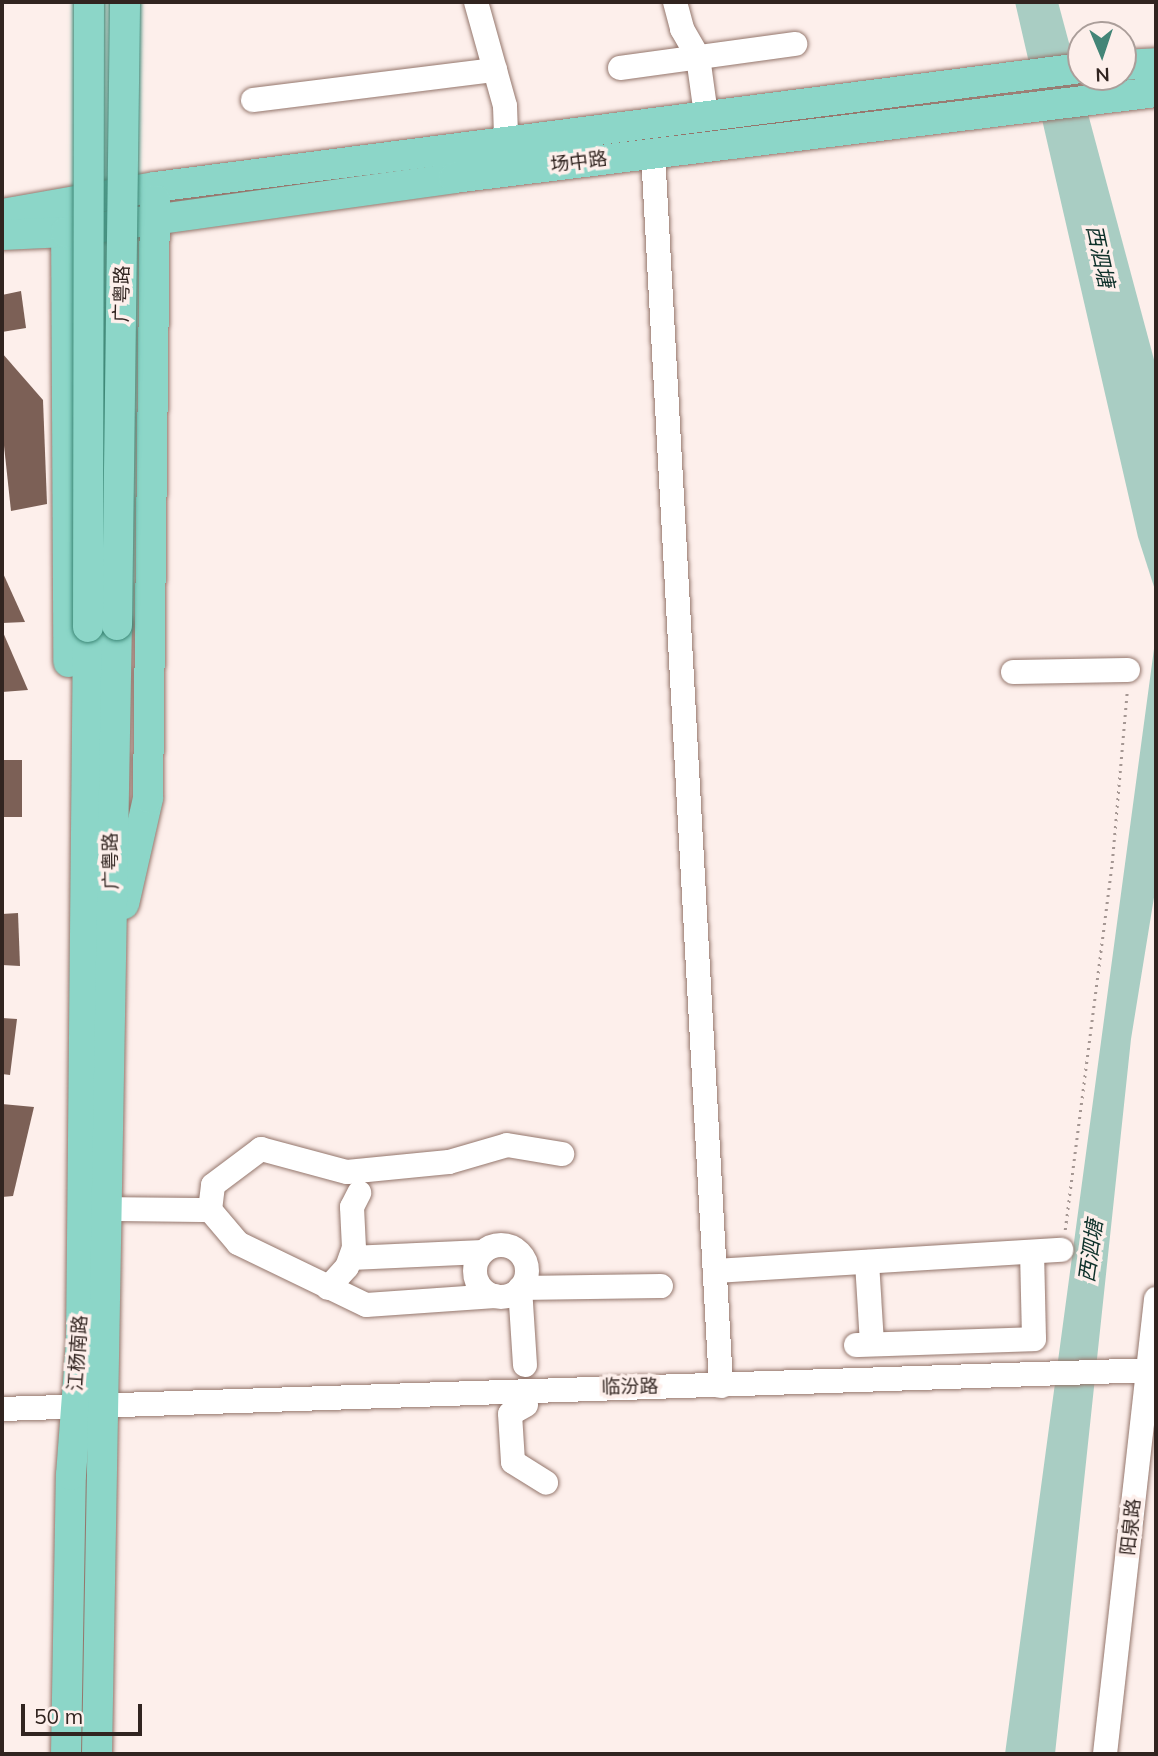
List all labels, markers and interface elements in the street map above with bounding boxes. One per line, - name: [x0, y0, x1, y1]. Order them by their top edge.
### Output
- north arrow: [1067, 21, 1137, 91]
- text: N: [1095, 63, 1110, 87]
- street label: 场中路: [549, 147, 609, 177]
- water label: 西泗塘: [1082, 223, 1120, 289]
- street label: 广粤路: [110, 265, 134, 323]
- street label: 广粤路: [99, 832, 123, 890]
- water label: 西泗塘: [1073, 1218, 1107, 1284]
- street label: 江杨南路: [64, 1314, 92, 1392]
- street label: 临汾路: [601, 1375, 659, 1399]
- street label: 阳泉路: [1117, 1497, 1145, 1557]
- scale bar: [24, 1690, 145, 1734]
- text: 50 m: [34, 1703, 83, 1729]

